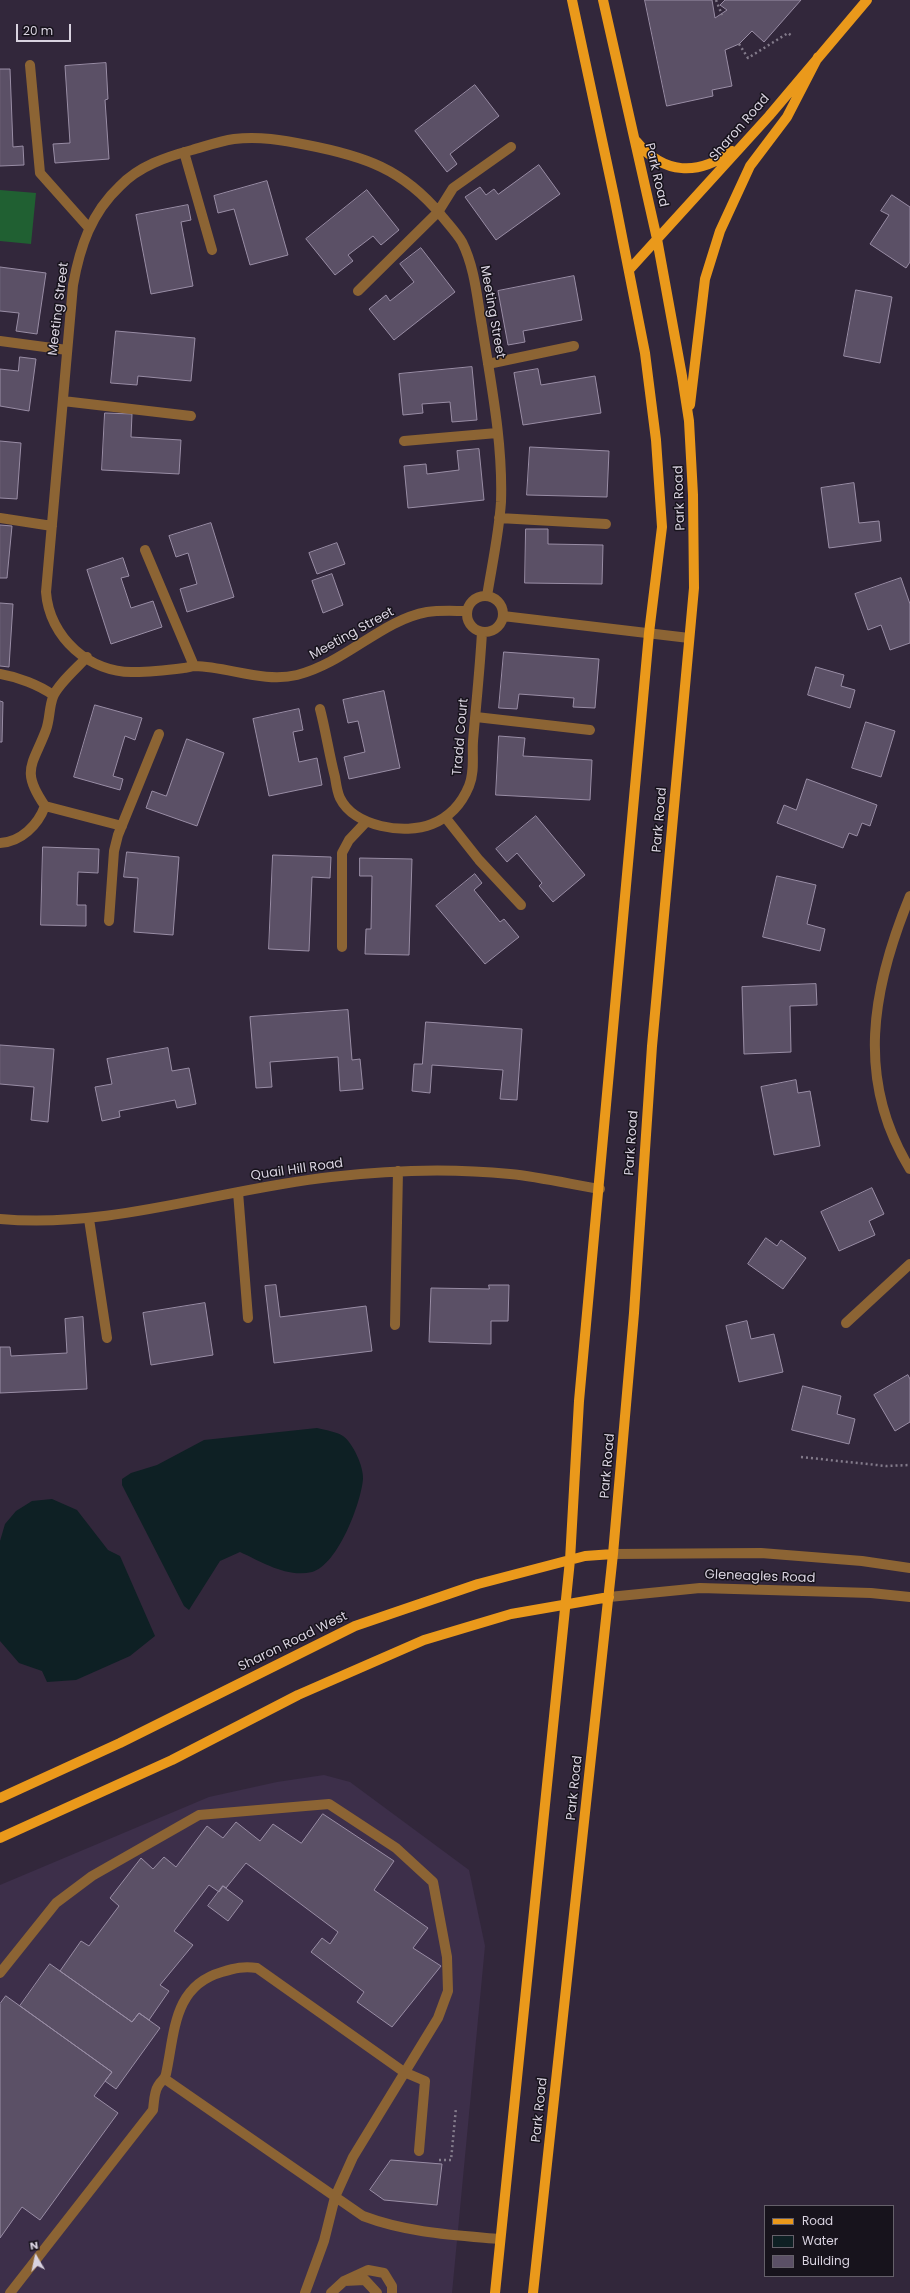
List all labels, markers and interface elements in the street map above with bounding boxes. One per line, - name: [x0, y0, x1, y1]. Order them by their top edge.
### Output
- scale bar: [18, 16, 73, 42]
- text: 20 m: [23, 22, 53, 39]
- street label: Sharon Road: [707, 91, 773, 165]
- street label: Park Road: [641, 142, 671, 208]
- street label: Meeting Street: [46, 261, 72, 357]
- street label: Meeting Street: [476, 264, 508, 360]
- street label: Park Road: [671, 465, 689, 531]
- street label: Meeting Street: [307, 604, 397, 664]
- street label: Tradd Court: [450, 697, 472, 777]
- street label: Park Road: [649, 787, 671, 853]
- street label: Park Road: [622, 1110, 642, 1176]
- street label: Quail Hill Road: [250, 1156, 344, 1184]
- street label: Park Road: [597, 1433, 619, 1499]
- street label: Gleneagles Road: [704, 1567, 816, 1587]
- street label: Sharon Road West: [236, 1609, 350, 1675]
- street label: Park Road: [564, 1755, 586, 1821]
- street label: Park Road: [529, 2077, 551, 2143]
- legend: [764, 2205, 894, 2277]
- text: Road: [802, 2212, 833, 2229]
- text: Water: [802, 2232, 838, 2249]
- north arrow: [16, 2237, 56, 2277]
- text: N: [29, 2237, 39, 2254]
- text: Building: [802, 2252, 850, 2269]

